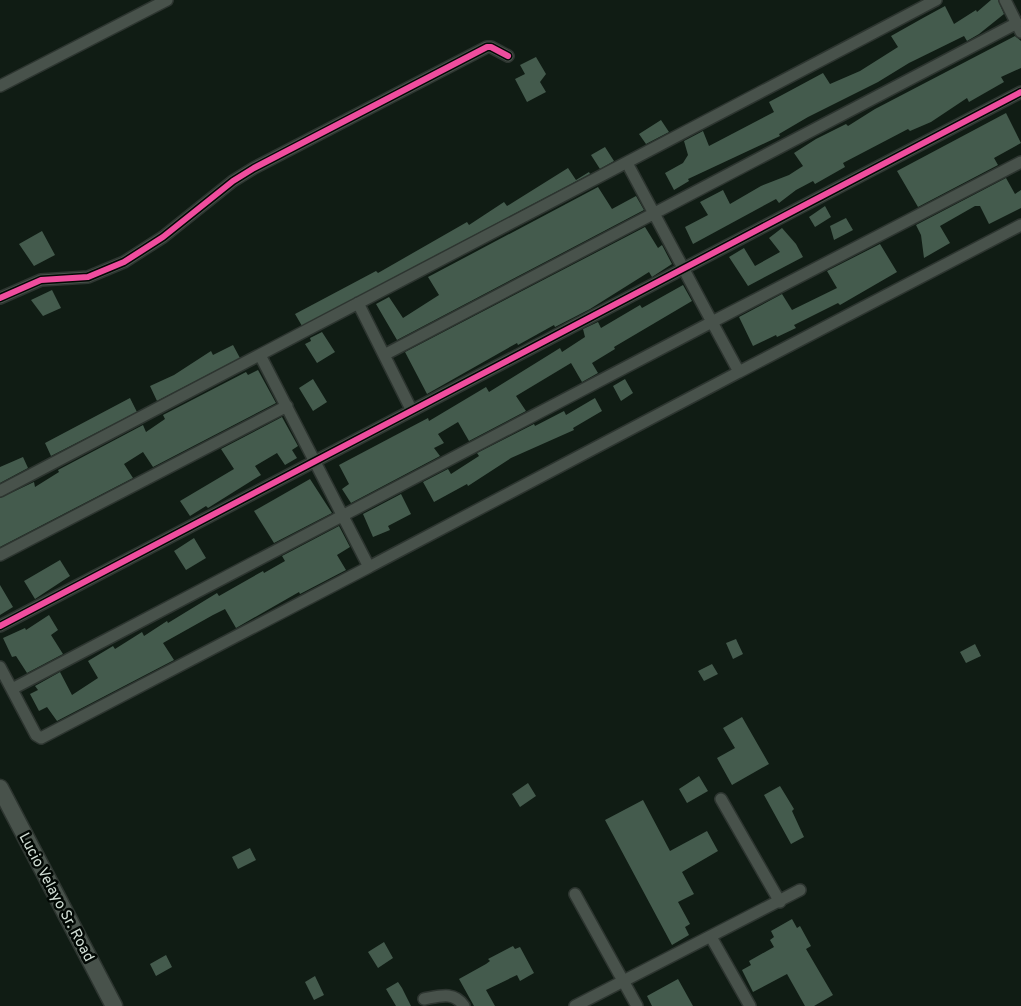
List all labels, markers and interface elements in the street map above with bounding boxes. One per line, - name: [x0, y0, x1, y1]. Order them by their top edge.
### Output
- street label: Lucio Velayo Sr. Road: [14, 830, 98, 965]

